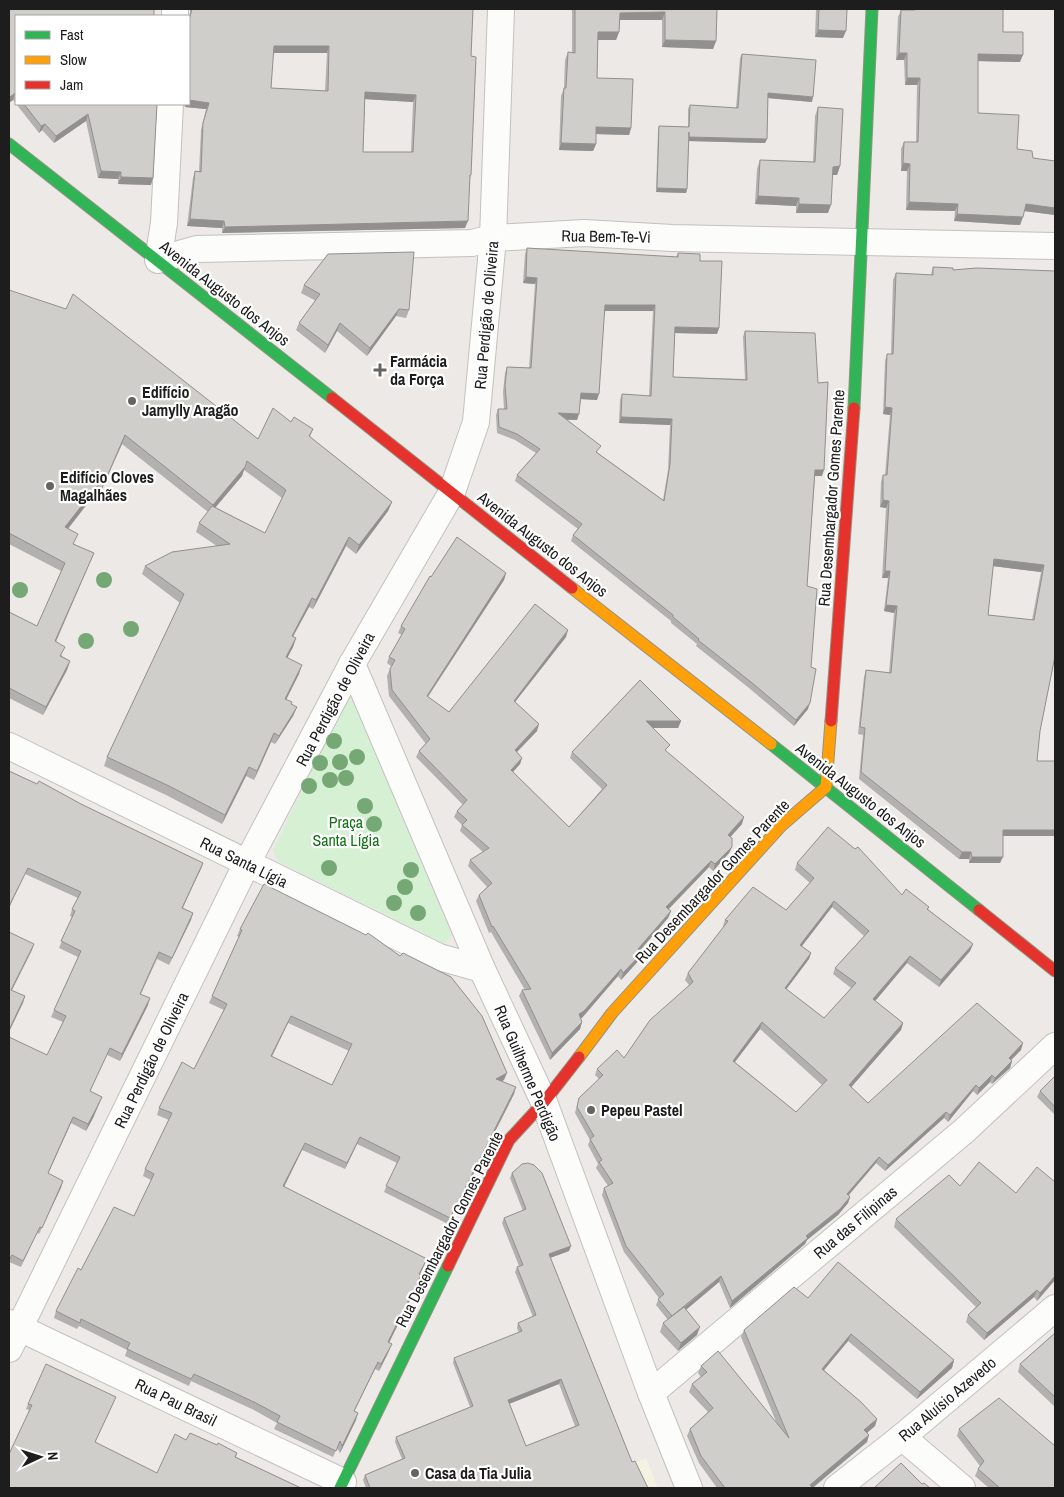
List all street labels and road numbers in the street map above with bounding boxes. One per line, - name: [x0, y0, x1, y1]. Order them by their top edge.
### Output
- street label: Rua Bem-Te-Vi: [561, 224, 651, 248]
- street label: Avenida Augusto dos Anjos: [155, 235, 295, 351]
- street label: Rua Perdigão de Oliveira: [469, 239, 504, 390]
- street label: Rua Desembargador Gomes Parente: [812, 389, 850, 607]
- street label: Avenida Augusto dos Anjos: [473, 486, 613, 602]
- street label: Rua Perdigão de Oliveira: [290, 628, 380, 770]
- street label: Avenida Augusto dos Anjos: [791, 737, 931, 853]
- street label: Rua Desembargador Gomes Parente: [630, 794, 794, 968]
- street label: Rua Santa Lígia: [197, 831, 292, 893]
- street label: Rua Perdigão de Oliveira: [108, 988, 194, 1132]
- street label: Rua Guilherme Perdigão: [489, 1002, 567, 1144]
- street label: Rua Desembargador Gomes Parente: [390, 1127, 508, 1331]
- street label: Rua das Filipinas: [809, 1181, 901, 1263]
- street label: Rua Aluísio Azevedo: [894, 1352, 1000, 1446]
- street label: Rua Pau Brasil: [132, 1373, 221, 1431]

